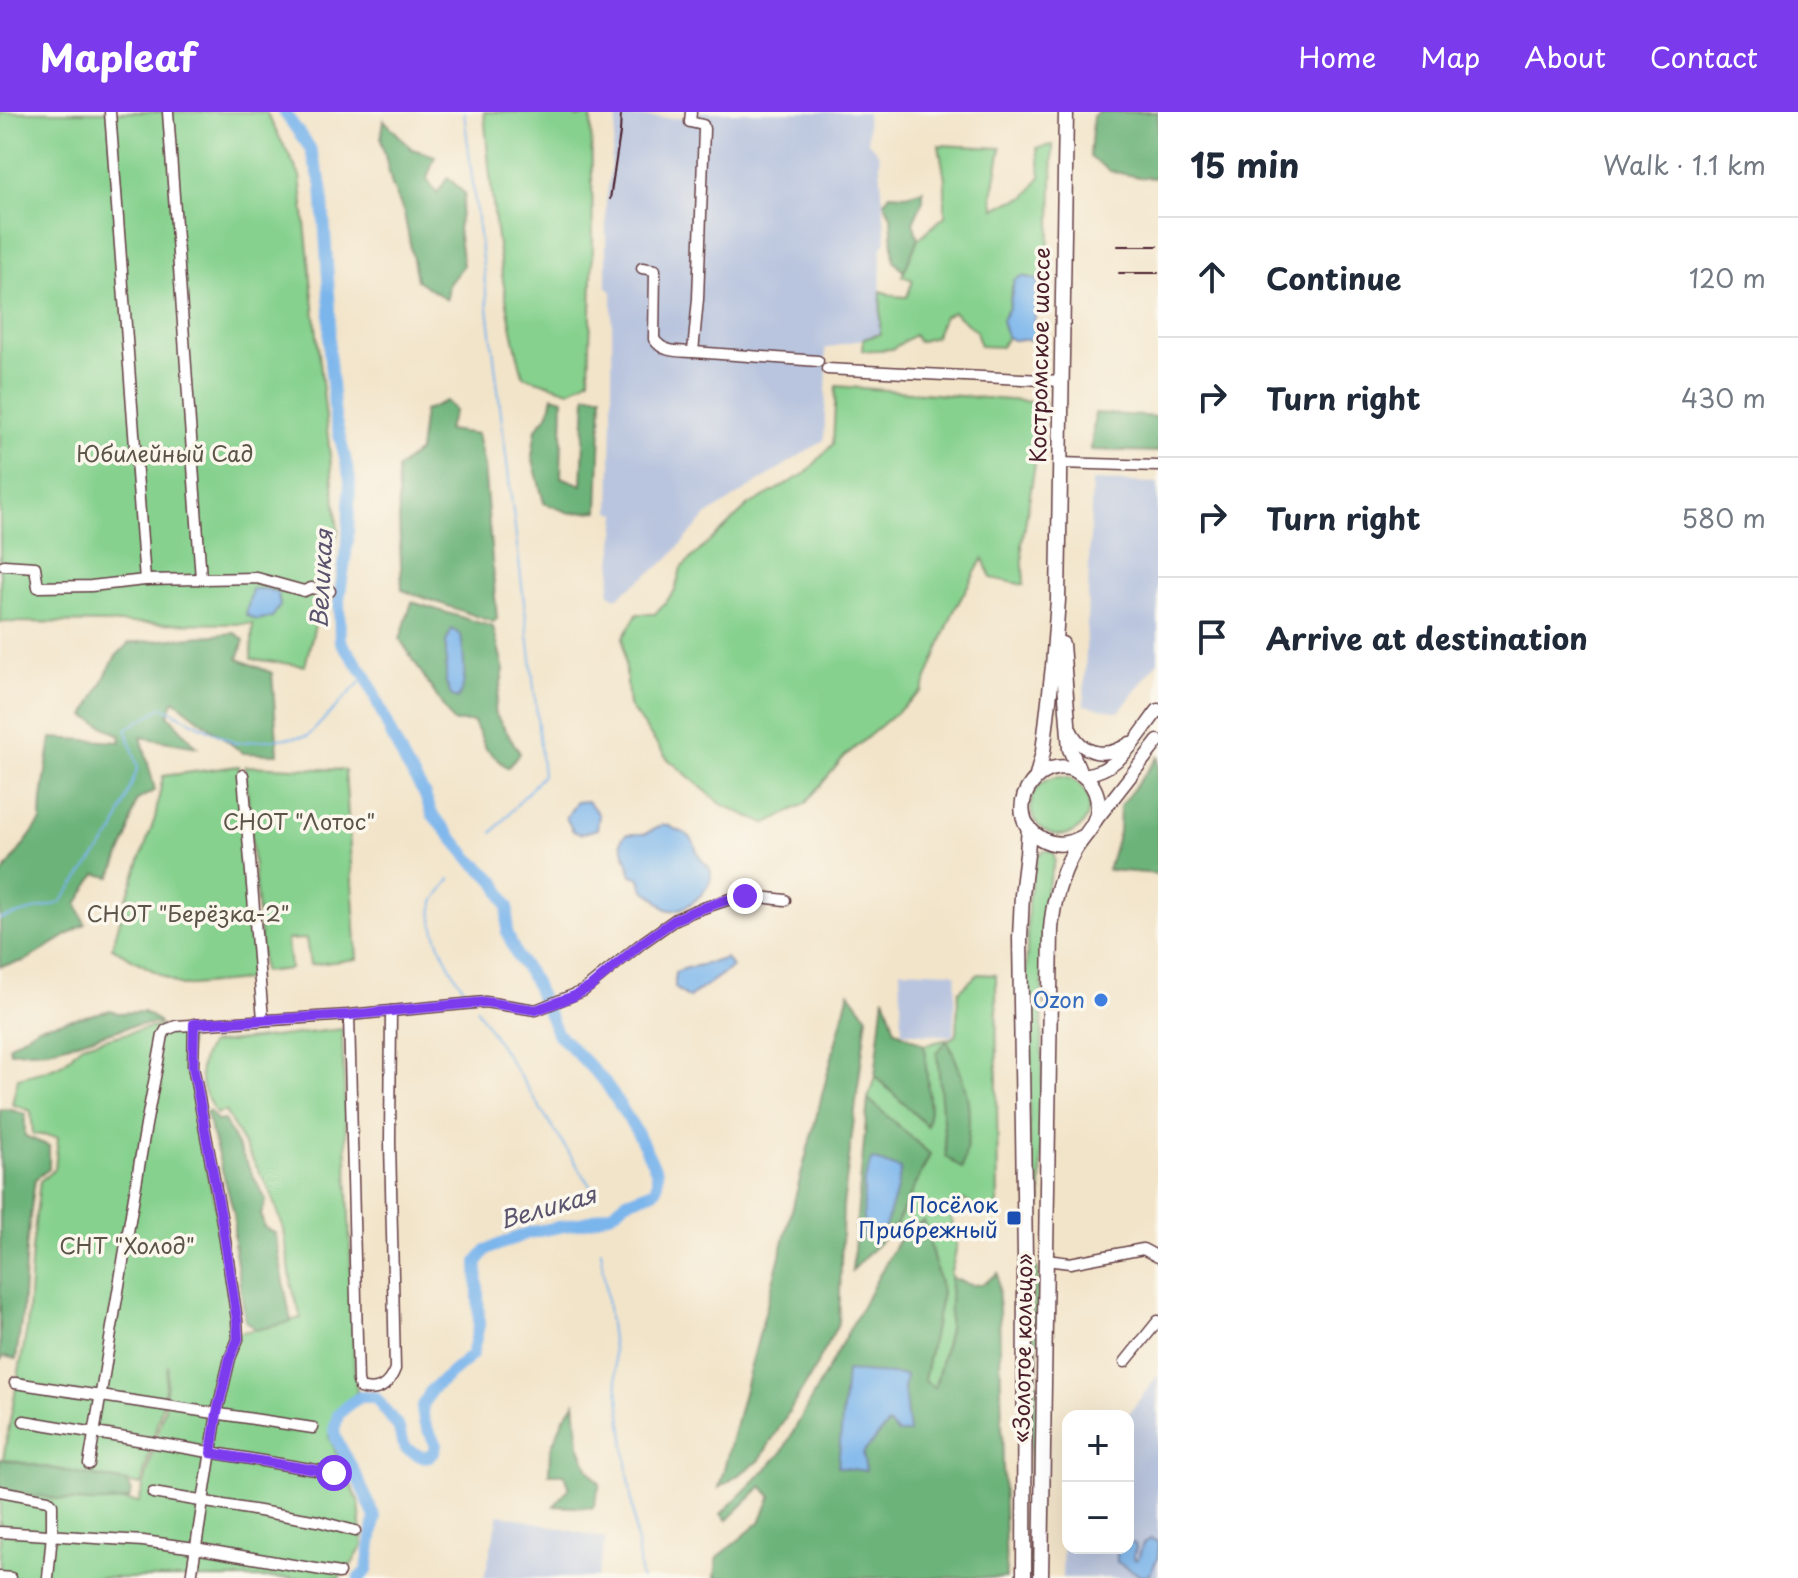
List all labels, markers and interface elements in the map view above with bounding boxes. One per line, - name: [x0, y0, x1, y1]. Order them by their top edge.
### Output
- text: Mapleaf: [40, 28, 197, 85]
- text: Home: [1298, 35, 1376, 78]
- text: Map: [1420, 35, 1480, 78]
- text: About: [1524, 35, 1606, 78]
- text: Contact: [1650, 35, 1758, 78]
- text: 15 min: [1190, 138, 1299, 190]
- text: Walk · 1.1 km: [1603, 145, 1766, 184]
- street label: Костромское шоссе: [1020, 247, 1057, 463]
- icon: ahead: [1190, 255, 1234, 299]
- text: Continue: [1266, 255, 1401, 300]
- text: 120 m: [1689, 258, 1766, 297]
- icon: right: [1190, 375, 1234, 419]
- text: Turn right: [1266, 375, 1421, 420]
- text: 430 m: [1681, 378, 1766, 417]
- park label: Юбилейный Сад: [77, 436, 253, 469]
- icon: right: [1190, 495, 1234, 539]
- text: Turn right: [1266, 495, 1421, 540]
- text: 580 m: [1681, 498, 1766, 537]
- water label: Великая: [299, 527, 341, 629]
- icon: arrive: [1190, 615, 1234, 659]
- text: Arrive at destination: [1266, 615, 1588, 660]
- park label: СНОТ "Лотос": [223, 804, 375, 837]
- route end: [727, 878, 763, 914]
- park label: СНОТ "Берёзка-2": [86, 896, 290, 929]
- place label: Ozon: [1032, 982, 1085, 1015]
- marker: Ozon: [1092, 991, 1110, 1009]
- water label: Великая: [495, 1175, 601, 1237]
- place label: Посёлок Прибрежный: [858, 1187, 999, 1245]
- marker: Посёлок Прибрежный: [1005, 1209, 1023, 1227]
- park label: СНТ "Холод": [59, 1228, 195, 1261]
- street label: «Золотое кольцо»: [1003, 1253, 1040, 1443]
- map controls: [1062, 1410, 1134, 1554]
- button: +: [1062, 1410, 1134, 1482]
- route start: [316, 1455, 352, 1491]
- button: −: [1062, 1482, 1134, 1554]

